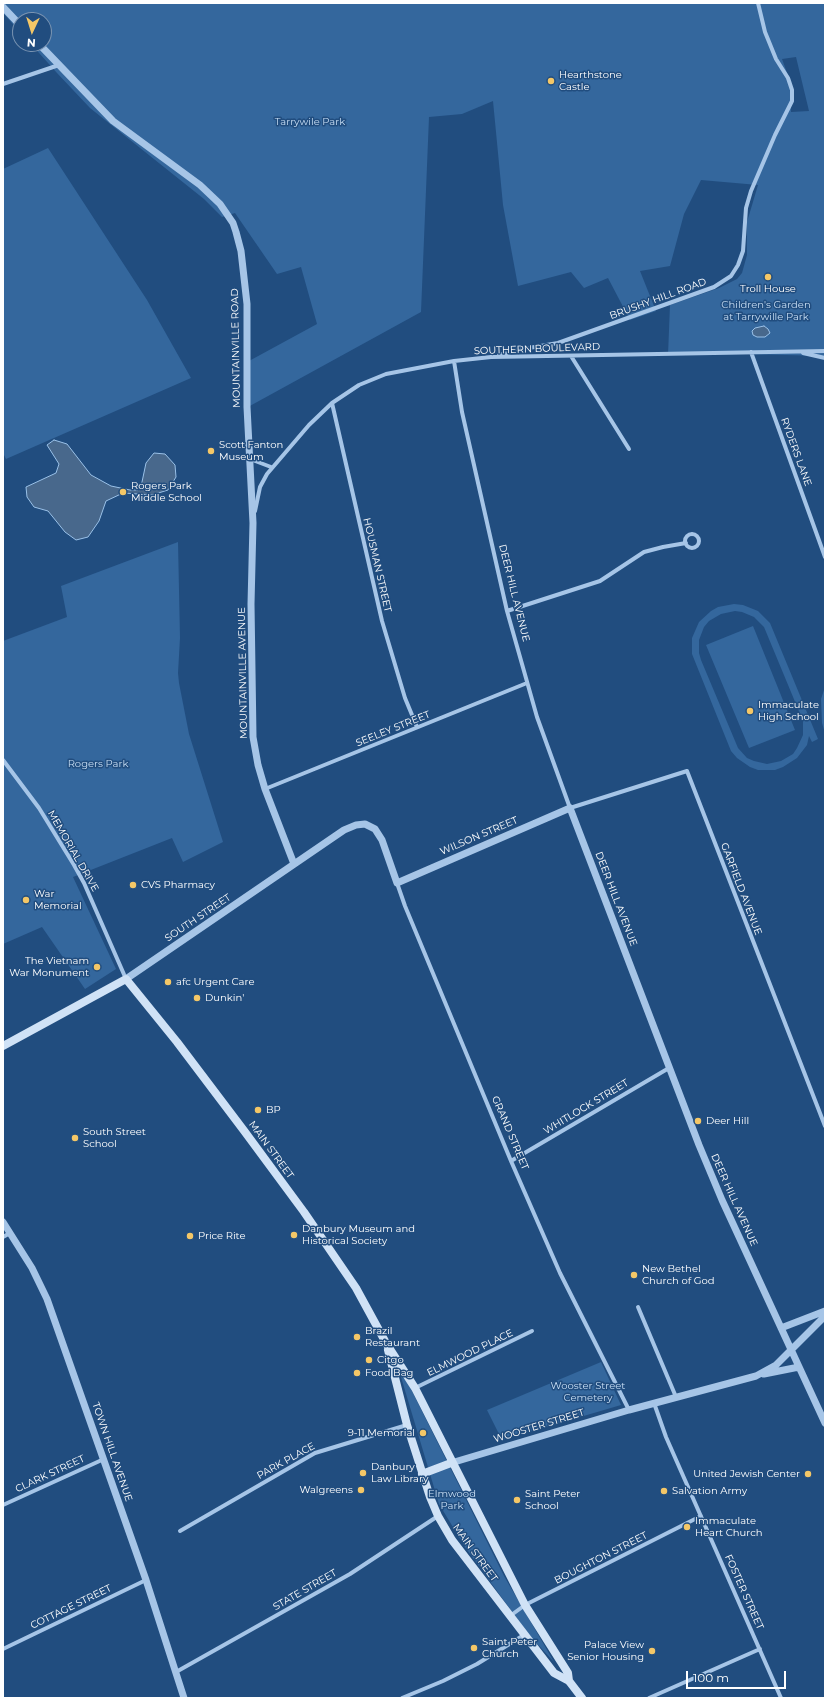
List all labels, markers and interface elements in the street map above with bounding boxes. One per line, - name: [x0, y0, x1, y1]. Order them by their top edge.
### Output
- north arrow: [12, 12, 52, 52]
- text: N: [26, 36, 36, 50]
- place label: Hearthstone Castle: [559, 69, 622, 92]
- marker: Hearthstone Castle: [546, 76, 556, 86]
- park label: Tarrywile Park: [275, 116, 345, 128]
- marker: Troll House: [763, 272, 773, 282]
- street label: BRUSHY HILL ROAD: [608, 276, 708, 322]
- place label: Troll House: [740, 283, 796, 295]
- street label: MOUNTAINVILLE ROAD: [229, 288, 243, 408]
- park label: Children's Garden at Tarrywille Park: [721, 299, 811, 322]
- street label: SOUTHERN BOULEVARD: [474, 341, 600, 357]
- street label: RYDERS LANE: [778, 416, 814, 488]
- place label: Scott Fanton Museum: [219, 439, 283, 462]
- marker: Scott Fanton Museum: [206, 446, 216, 456]
- place label: Rogers Park Middle School: [131, 480, 202, 504]
- marker: Rogers Park Middle School: [118, 487, 128, 497]
- street label: HOUSMAN STREET: [360, 517, 394, 613]
- street label: DEER HILL AVENUE: [496, 543, 532, 643]
- street label: MOUNTAINVILLE AVENUE: [236, 607, 250, 739]
- place label: Immaculate High School: [758, 699, 819, 722]
- marker: Immaculate High School: [745, 706, 755, 716]
- street label: SEELEY STREET: [354, 709, 432, 749]
- park label: Rogers Park: [68, 758, 128, 770]
- street label: MEMORIAL DRIVE: [45, 808, 101, 894]
- street label: WILSON STREET: [438, 814, 520, 858]
- street label: GARFIELD AVENUE: [718, 841, 764, 937]
- street label: DEER HILL AVENUE: [592, 850, 640, 948]
- place label: CVS Pharmacy: [141, 879, 215, 891]
- marker: CVS Pharmacy: [128, 880, 138, 890]
- place label: War Memorial: [34, 888, 82, 912]
- street label: SOUTH STREET: [163, 892, 233, 944]
- marker: War Memorial: [21, 895, 31, 905]
- place label: The Vietnam War Monument: [9, 955, 89, 978]
- marker: The Vietnam War Monument: [92, 962, 102, 972]
- place label: afc Urgent Care: [176, 976, 254, 988]
- marker: afc Urgent Care: [163, 977, 173, 987]
- place label: Dunkin': [205, 992, 244, 1004]
- marker: Dunkin': [192, 993, 202, 1003]
- street label: WHITLOCK STREET: [541, 1077, 631, 1137]
- street label: GRAND STREET: [489, 1094, 531, 1172]
- place label: BP: [266, 1104, 281, 1116]
- marker: BP: [253, 1105, 263, 1115]
- place label: Deer Hill: [706, 1115, 749, 1127]
- marker: Deer Hill: [693, 1116, 703, 1126]
- street label: MAIN STREET: [246, 1119, 296, 1181]
- place label: South Street School: [83, 1126, 146, 1150]
- marker: South Street School: [70, 1133, 80, 1143]
- street label: DEER HILL AVENUE: [708, 1152, 760, 1248]
- place label: Danbury Museum and Historical Society: [302, 1223, 415, 1246]
- place label: Price Rite: [198, 1230, 246, 1242]
- marker: Danbury Museum and Historical Society: [289, 1230, 299, 1240]
- marker: Price Rite: [185, 1231, 195, 1241]
- place label: New Bethel Church of God: [642, 1263, 714, 1286]
- marker: New Bethel Church of God: [629, 1270, 639, 1280]
- place label: Brazil Restaurant: [365, 1325, 420, 1348]
- street label: ELMWOOD PLACE: [425, 1327, 515, 1379]
- marker: Brazil Restaurant: [352, 1332, 362, 1342]
- place label: Citgo: [377, 1354, 404, 1366]
- marker: Citgo: [364, 1355, 374, 1365]
- place label: Food Bag: [365, 1367, 413, 1379]
- marker: Food Bag: [352, 1368, 362, 1378]
- park label: Wooster Street Cemetery: [551, 1380, 625, 1404]
- street label: TOWN HILL AVENUE: [89, 1401, 135, 1503]
- street label: WOOSTER STREET: [492, 1406, 586, 1446]
- place label: 9-11 Memorial: [348, 1427, 415, 1439]
- marker: 9-11 Memorial: [418, 1428, 428, 1438]
- street label: PARK PLACE: [255, 1440, 317, 1482]
- street label: CLARK STREET: [13, 1453, 87, 1495]
- place label: Danbury Law Library: [371, 1461, 428, 1484]
- marker: Danbury Law Library: [358, 1468, 368, 1478]
- place label: United Jewish Center: [693, 1468, 800, 1480]
- marker: United Jewish Center: [803, 1469, 813, 1479]
- place label: Walgreens: [299, 1484, 353, 1496]
- marker: Walgreens: [356, 1485, 366, 1495]
- place label: Salvation Army: [672, 1485, 747, 1497]
- marker: Salvation Army: [659, 1486, 669, 1496]
- park label: Elmwood Park: [428, 1488, 476, 1512]
- place label: Saint Peter School: [525, 1488, 580, 1512]
- marker: Saint Peter School: [512, 1495, 522, 1505]
- place label: Immaculate Heart Church: [695, 1515, 763, 1538]
- street label: MAIN STREET: [450, 1522, 500, 1584]
- marker: Immaculate Heart Church: [682, 1522, 692, 1532]
- street label: BOUGHTON STREET: [553, 1529, 649, 1587]
- street label: FOSTER STREET: [722, 1553, 766, 1631]
- street label: STATE STREET: [271, 1567, 339, 1613]
- street label: COTTAGE STREET: [29, 1582, 113, 1632]
- place label: Saint Peter Church: [482, 1636, 537, 1660]
- place label: Palace View Senior Housing: [567, 1639, 644, 1662]
- marker: Saint Peter Church: [469, 1643, 479, 1653]
- marker: Palace View Senior Housing: [647, 1646, 657, 1656]
- scale bar: [688, 1663, 788, 1689]
- text: 100 m: [693, 1670, 729, 1685]

